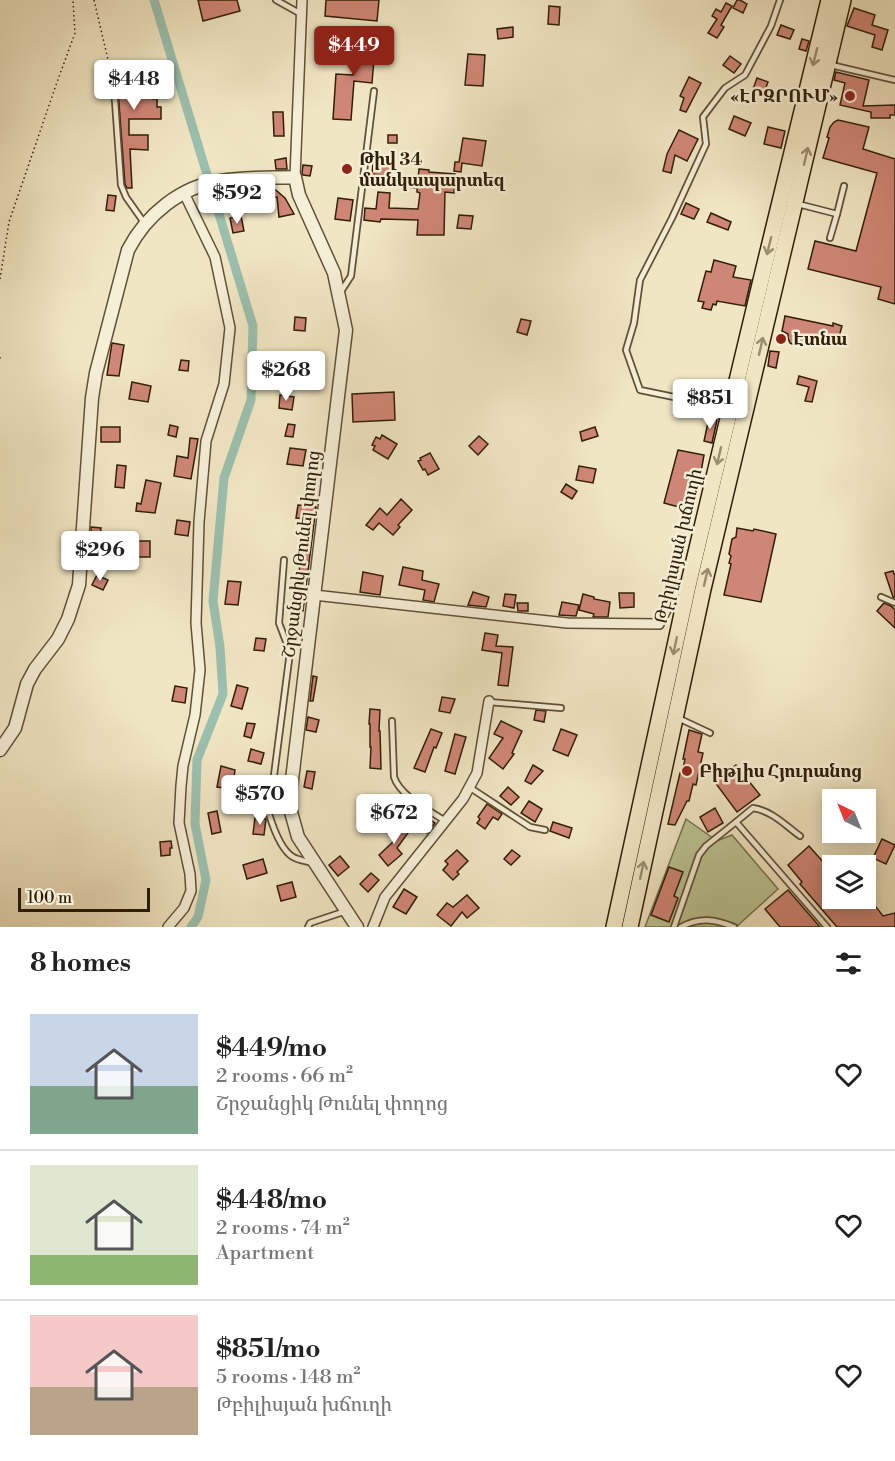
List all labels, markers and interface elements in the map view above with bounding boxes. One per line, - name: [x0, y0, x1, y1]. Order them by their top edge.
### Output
- pin: $449: [318, 26, 390, 77]
- text: $449: [328, 33, 380, 58]
- one-way arrow: [809, 47, 821, 66]
- pin: $448: [98, 60, 170, 111]
- text: $448: [108, 67, 160, 92]
- place label: «ԷՐԶՐՈՒՄ»: [730, 85, 838, 108]
- marker: «ԷՐԶՐՈՒՄ»: [843, 89, 857, 103]
- one-way arrow: [801, 147, 813, 166]
- place label: Թիվ 34 մանկապարտեզ: [359, 148, 506, 192]
- marker: Թիվ 34 մանկապարտեզ: [340, 162, 354, 176]
- pin: $592: [201, 174, 273, 225]
- text: $592: [212, 181, 262, 206]
- one-way arrow: [762, 236, 774, 255]
- place label: Էտնա: [793, 328, 847, 351]
- marker: Էտնա: [774, 332, 788, 346]
- one-way arrow: [756, 337, 767, 356]
- pin: $268: [250, 351, 322, 402]
- text: $268: [261, 358, 311, 383]
- pin: $851: [674, 379, 746, 430]
- text: $851: [687, 386, 733, 411]
- one-way arrow: [713, 446, 724, 466]
- street label: Շրջանցիկ Թունել փողոց: [277, 449, 326, 659]
- street label: Թբիլիսյան խճուղի: [649, 466, 708, 626]
- pin: $296: [64, 531, 136, 582]
- text: $296: [75, 538, 125, 563]
- one-way arrow: [701, 568, 713, 587]
- one-way arrow: [669, 636, 680, 656]
- place label: Բիթլիս Հյուրանոց: [699, 760, 862, 783]
- marker: Բիթլիս Հյուրանոց: [680, 764, 694, 778]
- pin: $570: [224, 775, 296, 826]
- text: $570: [235, 782, 285, 807]
- north arrow: [822, 789, 876, 843]
- map controls: [822, 789, 876, 909]
- pin: $672: [358, 794, 430, 845]
- text: $672: [370, 801, 418, 826]
- button: layers: [822, 855, 876, 909]
- one-way arrow: [637, 861, 648, 880]
- scale bar: [18, 885, 150, 912]
- text: 100 m: [27, 888, 72, 908]
- text: 8 homes: [30, 947, 131, 979]
- icon: filters: [832, 947, 865, 980]
- text: $449/mo: [216, 1032, 327, 1064]
- icon: home: [78, 1038, 150, 1110]
- icon: heart: [832, 1058, 865, 1091]
- text: 2 rooms · 66 m²: [216, 1064, 353, 1089]
- text: Շրջանցիկ Թունել փողոց: [216, 1092, 448, 1117]
- text: $448/mo: [216, 1184, 327, 1216]
- icon: home: [78, 1189, 150, 1261]
- icon: heart: [832, 1209, 865, 1242]
- text: 2 rooms · 74 m²: [216, 1216, 350, 1241]
- text: Apartment: [216, 1241, 314, 1266]
- text: $851/mo: [216, 1333, 321, 1365]
- icon: home: [78, 1339, 150, 1411]
- icon: heart: [832, 1359, 865, 1392]
- text: 5 rooms · 148 m²: [216, 1365, 360, 1390]
- text: Թբիլիսյան խճուղի: [216, 1393, 392, 1418]

